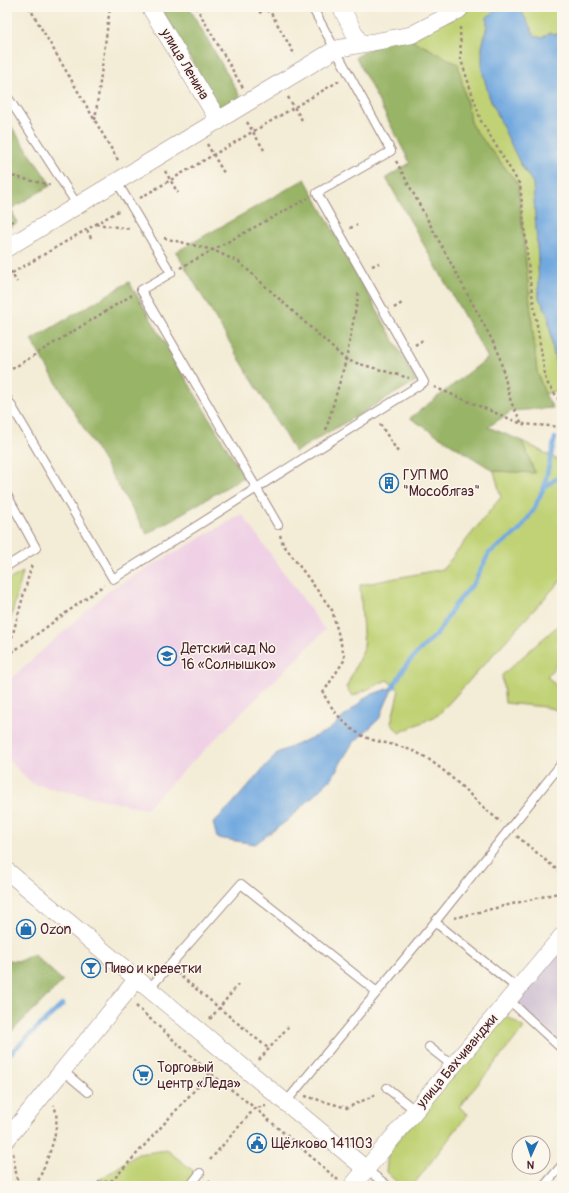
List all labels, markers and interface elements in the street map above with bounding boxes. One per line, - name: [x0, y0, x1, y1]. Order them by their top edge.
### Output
- street label: улица Ленина: [157, 25, 213, 103]
- place label: ГУП МО "Мособлгаз": [403, 467, 480, 500]
- building icon: ГУП МО "Мособлгаз": [378, 472, 400, 494]
- place label: Детский сад № 16 «Солнышко»: [180, 640, 276, 673]
- school or university icon: Детский сад № 16 «Солнышко»: [156, 645, 178, 667]
- shop icon: Ozon: [15, 918, 37, 940]
- place label: Ozon: [40, 921, 72, 938]
- bar icon: Пиво и креветки: [80, 957, 102, 979]
- place label: Пиво и креветки: [105, 960, 201, 977]
- street label: улица Бахчиванджи: [412, 1011, 501, 1112]
- place label: Торговый центр «Леда»: [157, 1059, 241, 1092]
- supermarket icon: Торговый центр «Леда»: [132, 1064, 154, 1086]
- public building icon: Щёлково 141103: [246, 1132, 268, 1154]
- place label: Щёлково 141103: [271, 1135, 373, 1152]
- north arrow: [511, 1135, 551, 1175]
- text: N: [526, 1158, 535, 1171]

